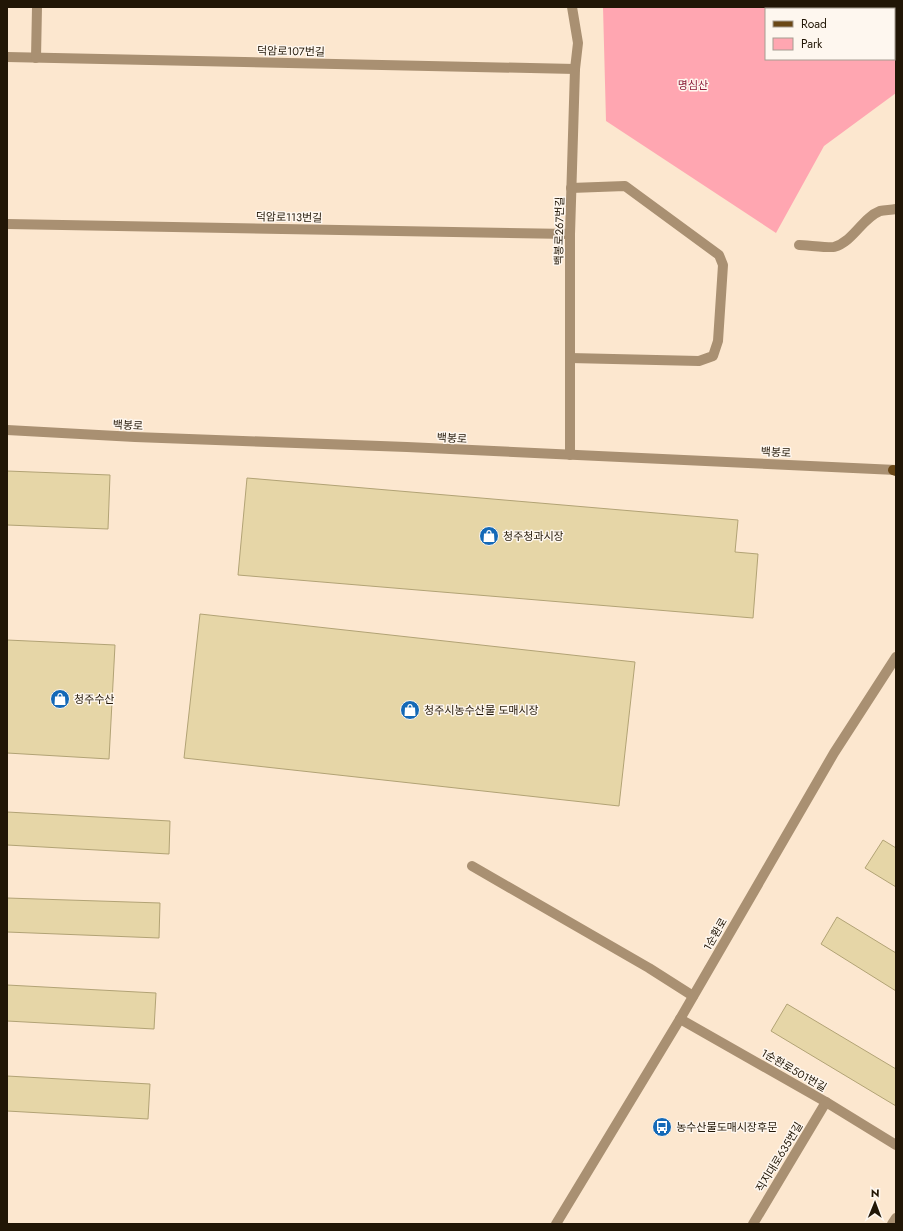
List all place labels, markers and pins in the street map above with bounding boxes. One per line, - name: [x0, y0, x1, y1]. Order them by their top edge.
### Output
- shop icon: 청주청과시장: [478, 525, 500, 547]
- place label: 청주청과시장: [503, 528, 564, 544]
- shop icon: 청주수산: [49, 688, 71, 710]
- place label: 청주수산: [74, 691, 114, 707]
- shop icon: 청주시농수산물 도매시장: [399, 699, 421, 721]
- place label: 청주시농수산물 도매시장: [424, 702, 539, 718]
- bus stop icon: 농수산물도매시장후문: [651, 1116, 673, 1138]
- place label: 농수산물도매시장후문: [676, 1119, 777, 1135]

